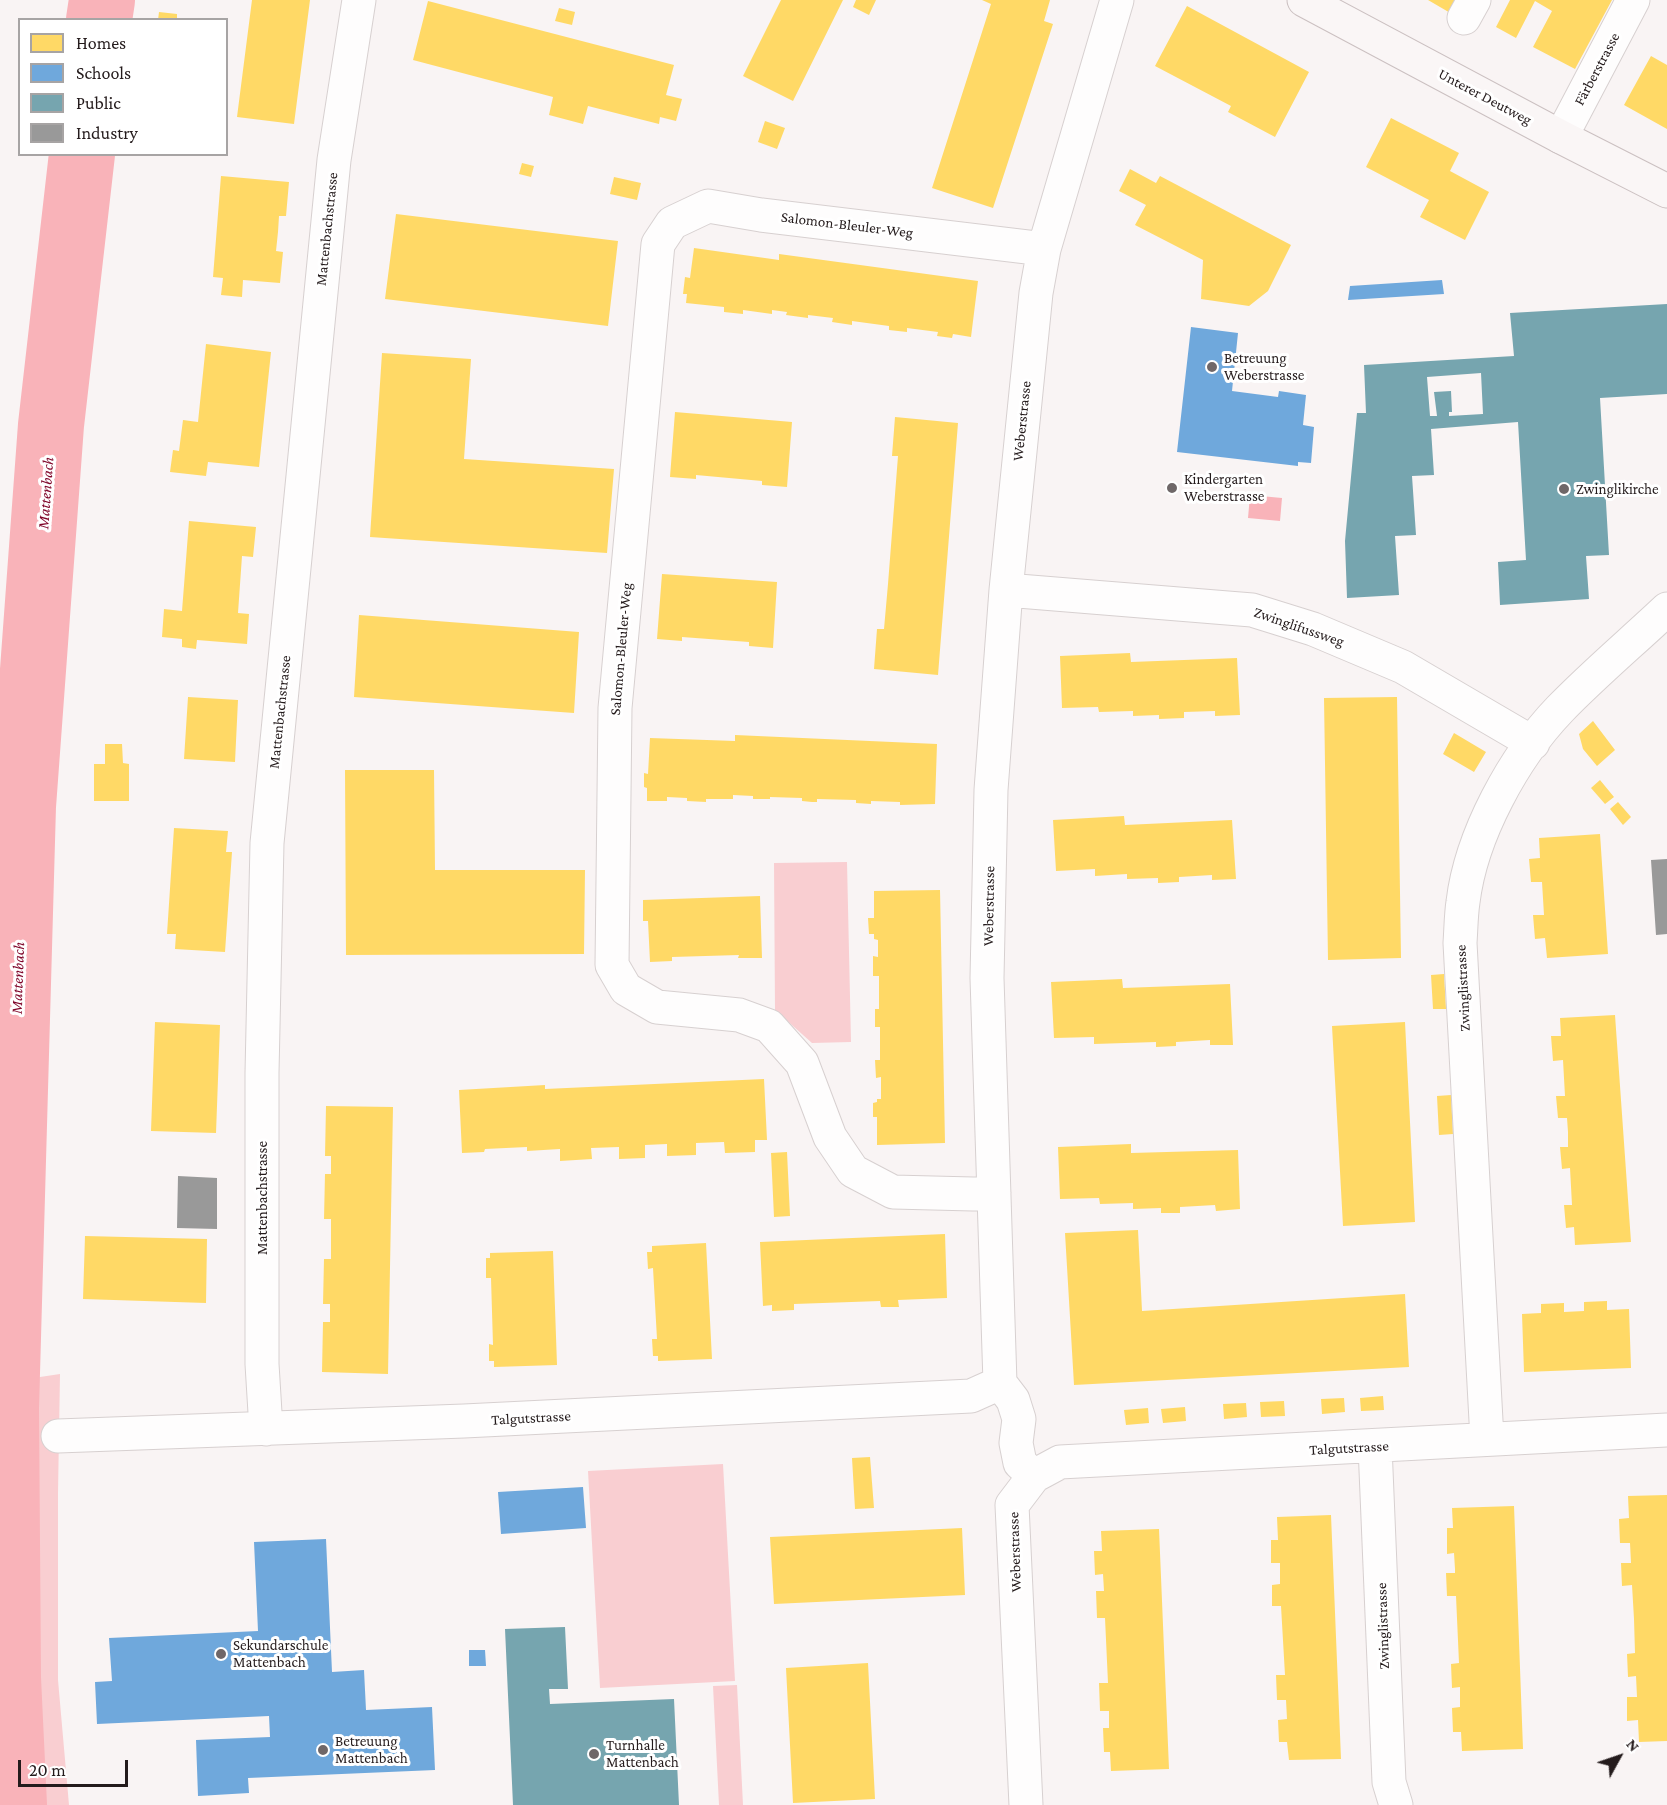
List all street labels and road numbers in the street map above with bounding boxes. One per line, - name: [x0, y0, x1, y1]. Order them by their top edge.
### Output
- street label: Färberstrasse: [1570, 29, 1624, 109]
- street label: Unterer Deutweg: [1435, 65, 1535, 129]
- street label: Mattenbachstrasse: [312, 171, 342, 287]
- street label: Salomon-Bleuler-Weg: [780, 208, 914, 242]
- street label: Weberstrasse: [1009, 380, 1035, 462]
- street label: Salomon-Bleuler-Weg: [606, 582, 636, 716]
- street label: Zwinglifussweg: [1251, 603, 1347, 651]
- street label: Mattenbachstrasse: [265, 654, 295, 770]
- street label: Weberstrasse: [979, 866, 999, 946]
- street label: Zwinglistrasse: [1452, 944, 1474, 1032]
- street label: Mattenbachstrasse: [253, 1141, 271, 1255]
- street label: Talgutstrasse: [491, 1407, 571, 1429]
- street label: Talgutstrasse: [1309, 1437, 1389, 1459]
- street label: Weberstrasse: [1005, 1512, 1025, 1592]
- street label: Zwinglistrasse: [1372, 1582, 1394, 1670]

